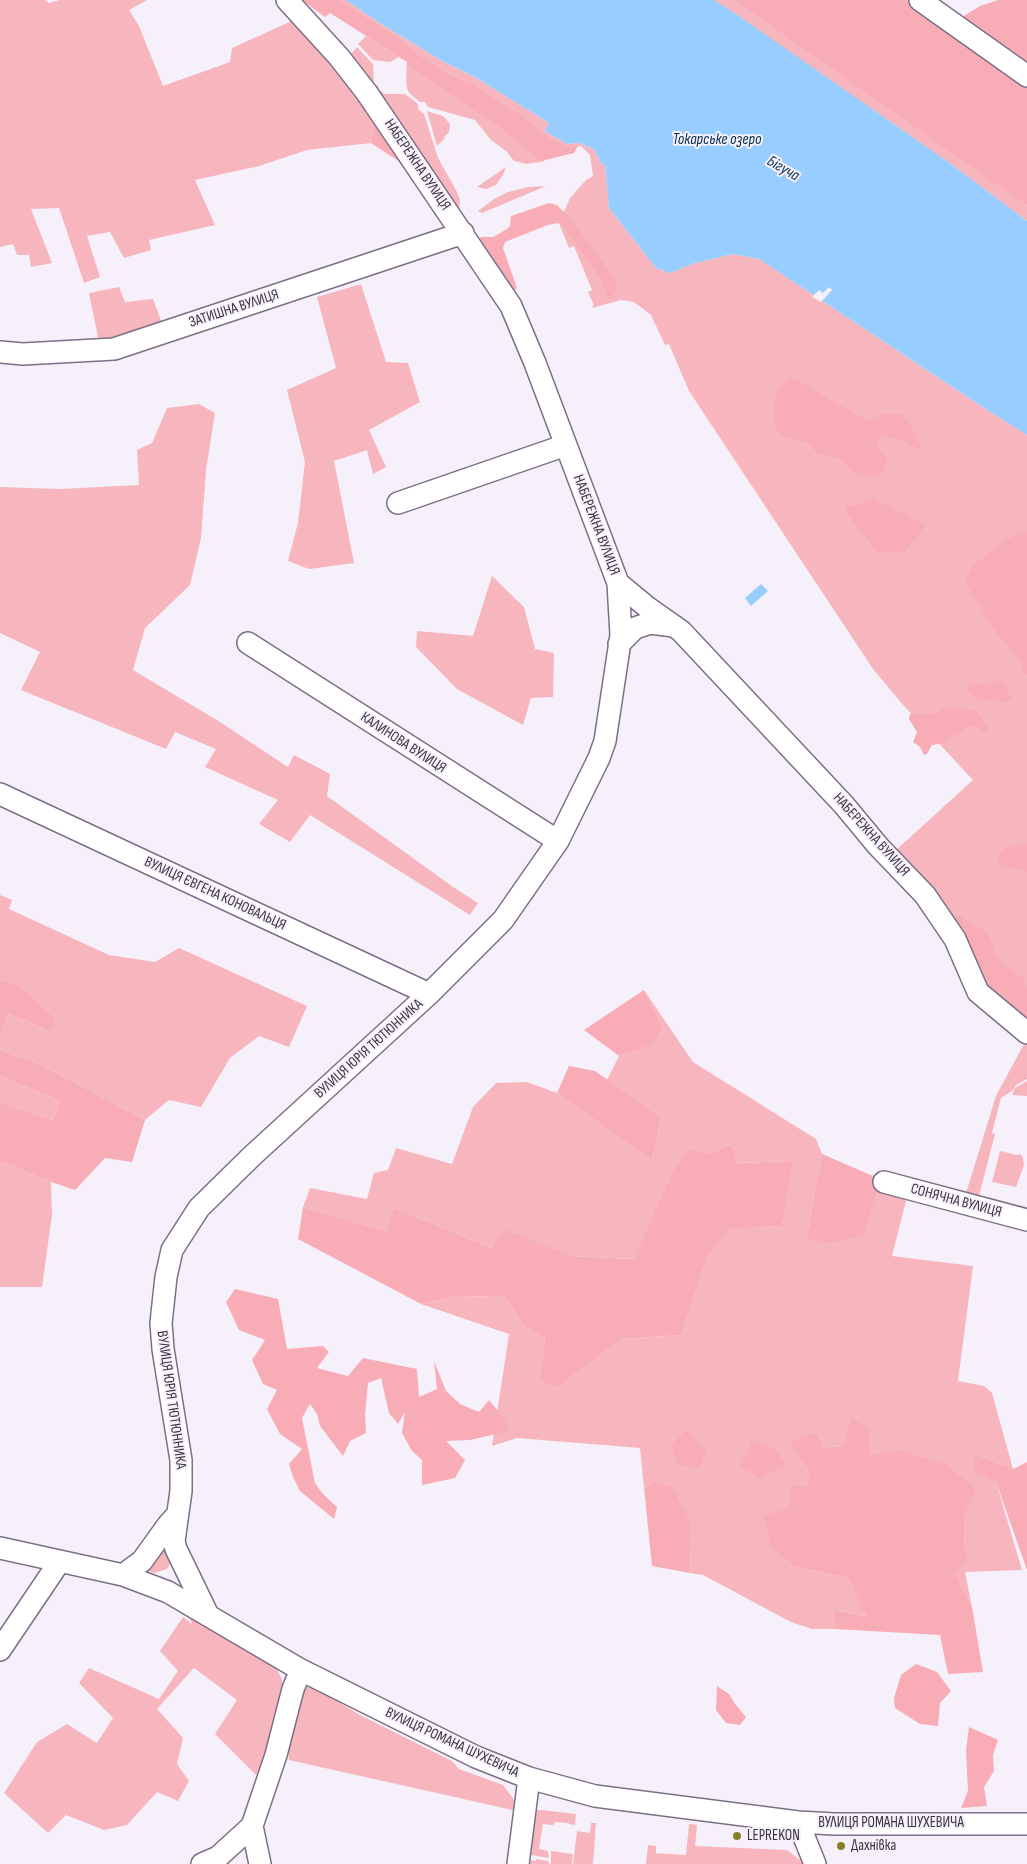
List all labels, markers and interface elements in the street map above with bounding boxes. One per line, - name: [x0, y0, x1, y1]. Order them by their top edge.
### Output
- street label: НАБЕРЕЖНА ВУЛИЦЯ: [380, 116, 454, 214]
- water label: Токарське озеро: [673, 130, 761, 150]
- water label: Бігуча: [763, 152, 803, 186]
- street label: ЗАТИШНА ВУЛИЦЯ: [187, 286, 281, 332]
- street label: НАБЕРЕЖНА ВУЛИЦЯ: [569, 472, 623, 578]
- street label: КАЛИНОВА ВУЛИЦЯ: [357, 709, 449, 777]
- street label: НАБЕРЕЖНА ВУЛИЦЯ: [829, 790, 913, 880]
- street label: ВУЛИЦЯ ЄВГЕНА КОНОВАЛЬЦЯ: [141, 853, 289, 935]
- street label: ВУЛИЦЯ ЮРІЯ ТЮТЮННИКА: [311, 996, 427, 1102]
- street label: СОНЯЧНА ВУЛИЦЯ: [909, 1180, 1003, 1222]
- street label: ВУЛИЦЯ ЮРІЯ ТЮТЮННИКА: [152, 1330, 190, 1470]
- street label: ВУЛИЦЯ РОМАНА ШУХЕВИЧА: [382, 1704, 522, 1782]
- street label: ВУЛИЦЯ РОМАНА ШУХЕВИЧА: [818, 1814, 964, 1832]
- place label: LEPREKON: [747, 1827, 800, 1845]
- marker: LEPREKON: [731, 1830, 743, 1842]
- place label: Дахнівка: [851, 1837, 896, 1855]
- marker: Дахнівка: [835, 1840, 847, 1852]

